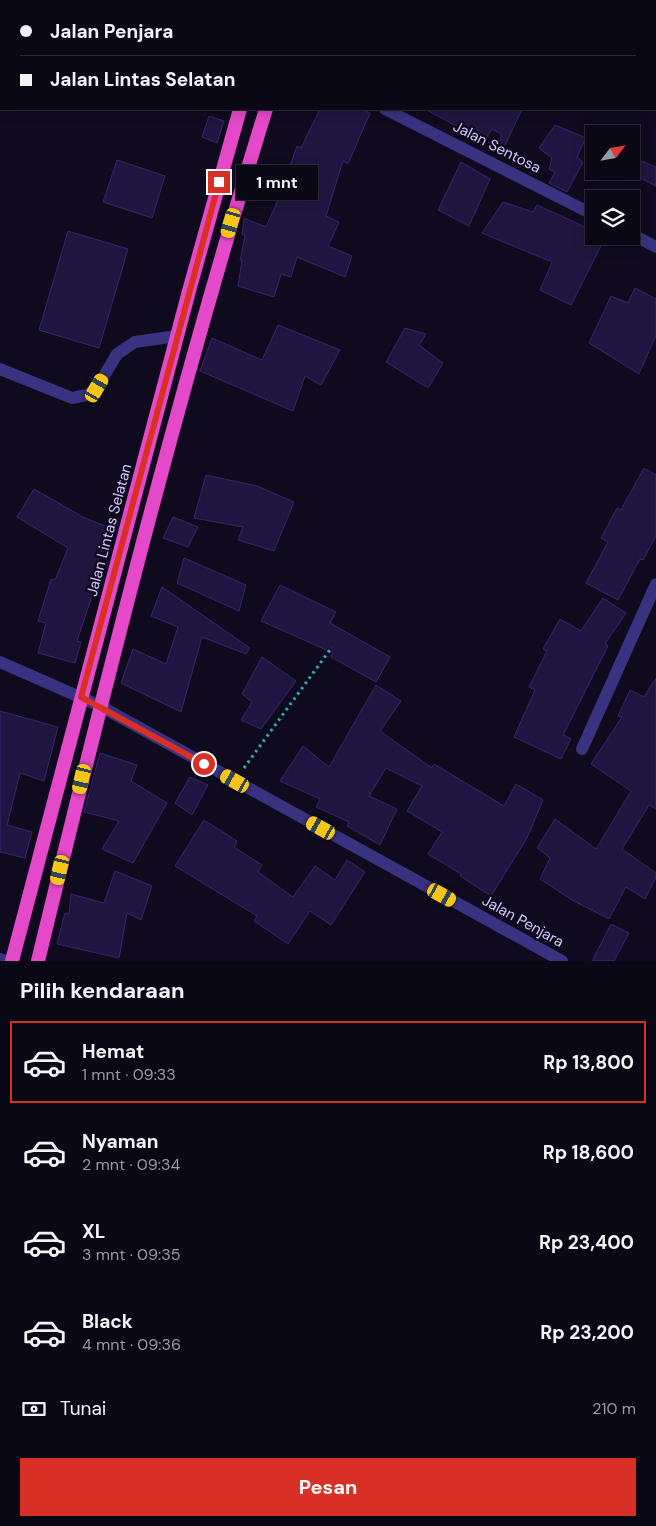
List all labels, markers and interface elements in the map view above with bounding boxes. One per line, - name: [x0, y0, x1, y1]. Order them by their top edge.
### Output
- text: Jalan Penjara: [50, 19, 173, 44]
- text: Jalan Lintas Selatan: [50, 67, 235, 92]
- street label: Jalan Sentosa: [450, 116, 544, 178]
- north arrow: [585, 125, 640, 180]
- map controls: [585, 125, 640, 245]
- callout: 1 mnt: [236, 164, 319, 200]
- route end: [208, 171, 230, 193]
- text: 1 mnt: [256, 172, 298, 193]
- button: layers: [585, 190, 640, 245]
- car: [219, 207, 242, 239]
- car: [83, 371, 110, 405]
- street label: Jalan Lintas Selatan: [82, 461, 136, 599]
- route start: [193, 753, 215, 775]
- car: [71, 763, 92, 795]
- car: [218, 767, 251, 795]
- car: [304, 814, 337, 842]
- car: [49, 854, 70, 886]
- car: [425, 881, 458, 909]
- street label: Jalan Penjara: [478, 890, 568, 952]
- text: Pilih kendaraan: [20, 976, 184, 1005]
- text: Hemat: [82, 1039, 144, 1064]
- icon: car: [22, 1040, 67, 1085]
- text: Rp 13,800: [543, 1050, 634, 1075]
- text: 1 mnt · 09:33: [82, 1064, 176, 1085]
- text: Nyaman: [82, 1129, 158, 1154]
- icon: car: [22, 1130, 67, 1175]
- text: Rp 18,600: [543, 1140, 634, 1165]
- text: 2 mnt · 09:34: [82, 1154, 180, 1175]
- text: XL: [82, 1219, 105, 1244]
- icon: car: [22, 1220, 67, 1265]
- text: Rp 23,400: [539, 1230, 634, 1255]
- text: 3 mnt · 09:35: [82, 1244, 181, 1265]
- text: Black: [82, 1309, 133, 1334]
- icon: car: [22, 1310, 67, 1355]
- text: Rp 23,200: [540, 1320, 634, 1345]
- text: 4 mnt · 09:36: [82, 1334, 181, 1355]
- icon: cash: [20, 1395, 48, 1423]
- text: Tunai: [60, 1396, 106, 1421]
- text: 210 m: [592, 1398, 636, 1419]
- button: Pesan: [20, 1458, 636, 1516]

